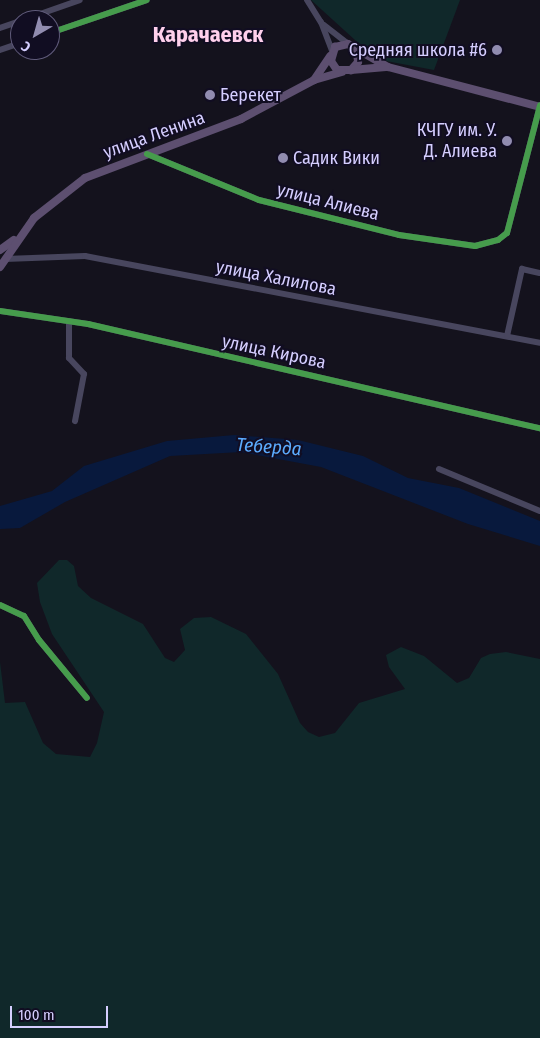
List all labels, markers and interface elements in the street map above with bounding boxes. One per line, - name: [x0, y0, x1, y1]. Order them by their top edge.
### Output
- north arrow: [10, 10, 60, 60]
- district label: Карачаевск: [153, 22, 263, 48]
- text: С: [18, 37, 34, 55]
- place label: Средняя школа #6: [349, 39, 487, 61]
- marker: Средняя школа #6: [491, 44, 503, 56]
- place label: Берекет: [220, 84, 281, 106]
- marker: Берекет: [204, 89, 216, 101]
- street label: улица Ленина: [100, 107, 208, 163]
- place label: КЧГУ им. У. Д. Алиева: [417, 120, 497, 162]
- marker: КЧГУ им. У. Д. Алиева: [501, 135, 513, 147]
- place label: Садик Вики: [293, 147, 380, 169]
- marker: Садик Вики: [277, 152, 289, 164]
- street label: улица Алиева: [275, 179, 381, 225]
- street label: улица Халилова: [214, 256, 338, 300]
- street label: улица Кирова: [220, 330, 328, 374]
- water label: Теберда: [236, 433, 302, 461]
- scale bar: [12, 996, 110, 1028]
- text: 100 m: [18, 1006, 55, 1024]

